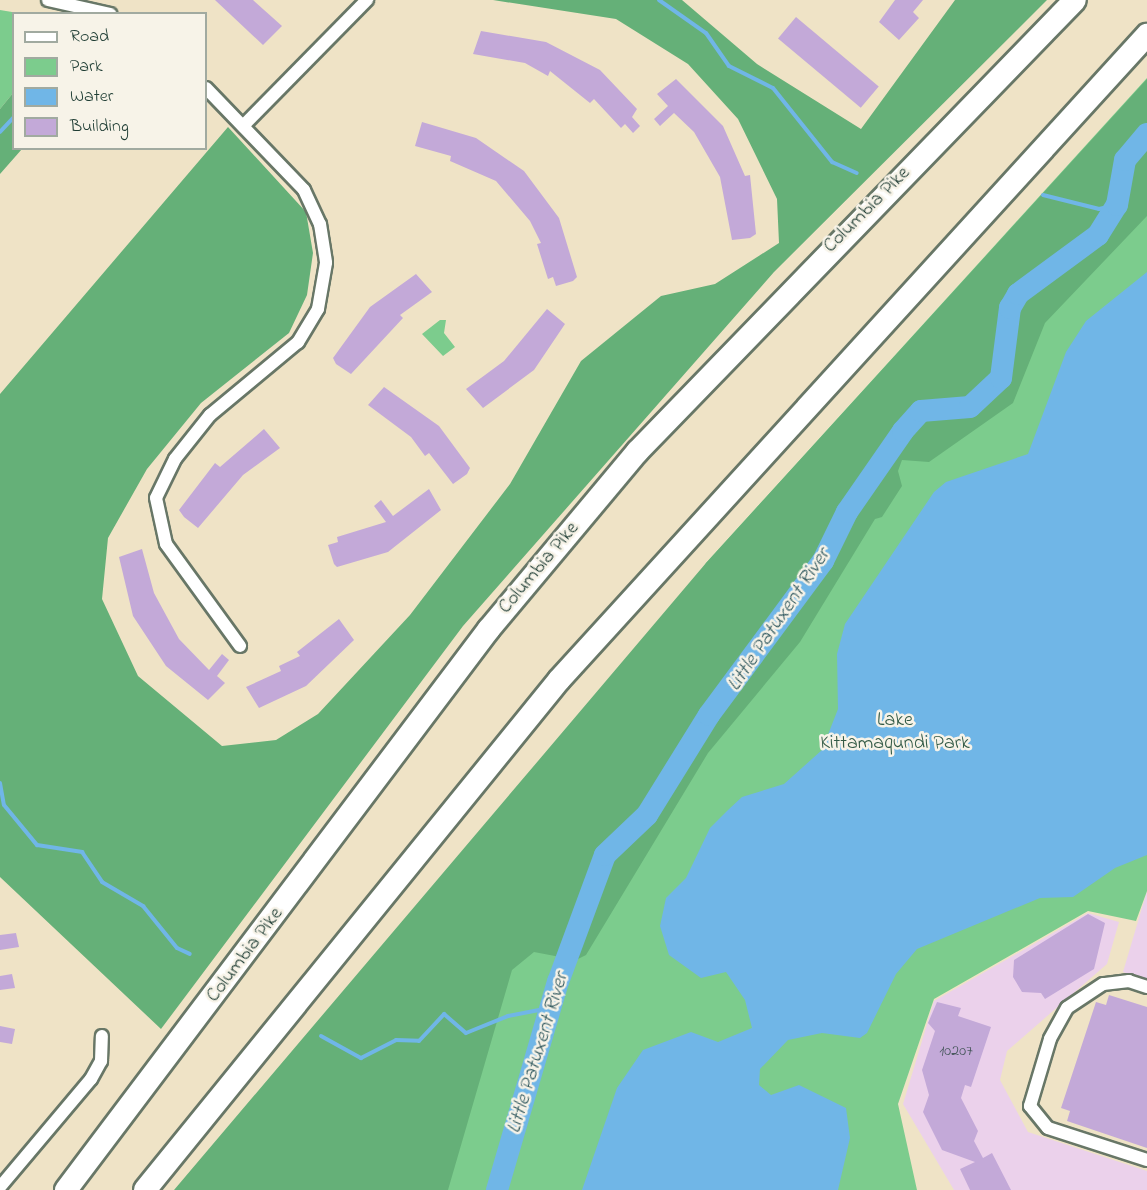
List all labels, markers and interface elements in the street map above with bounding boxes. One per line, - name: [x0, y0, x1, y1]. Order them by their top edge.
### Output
- legend: [12, 12, 207, 150]
- text: Road: [70, 24, 109, 50]
- text: Park: [70, 54, 103, 80]
- text: Water: [70, 84, 113, 110]
- text: Building: [70, 114, 129, 140]
- street label: Columbia Pike: [819, 162, 915, 258]
- street label: Columbia Pike: [494, 517, 584, 619]
- water label: Little Patuxent River: [722, 544, 836, 696]
- park label: Lake Kittamaqundi Park: [820, 708, 970, 755]
- street label: Columbia Pike: [202, 903, 288, 1007]
- water label: Little Patuxent River: [502, 970, 574, 1136]
- house number: 10207: [939, 1041, 973, 1061]

